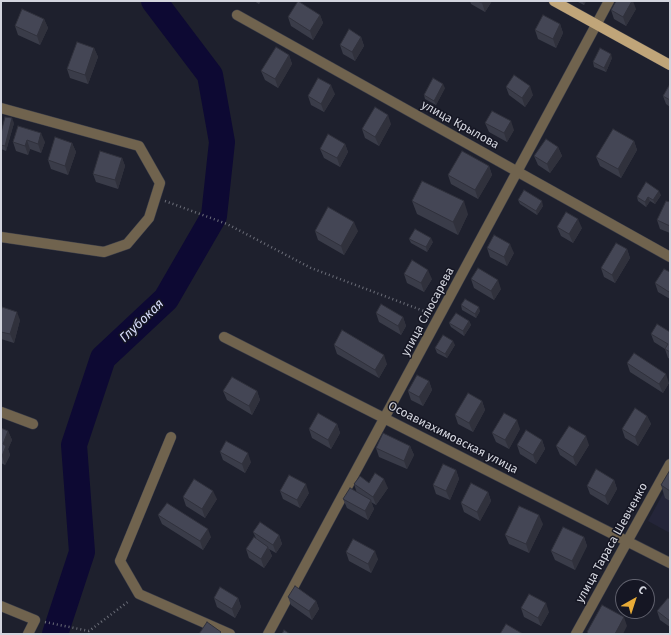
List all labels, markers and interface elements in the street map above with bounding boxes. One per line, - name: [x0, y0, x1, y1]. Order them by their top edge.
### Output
- street label: улица Крылова: [419, 98, 501, 152]
- street label: улица Слюсарева: [398, 265, 458, 359]
- water label: Глубокая: [117, 296, 167, 346]
- street label: Осоавиахимовская улица: [386, 399, 520, 477]
- street label: улица Тараса Шевченко: [573, 480, 651, 606]
- north arrow: [615, 579, 655, 619]
- text: С: [636, 583, 649, 597]

